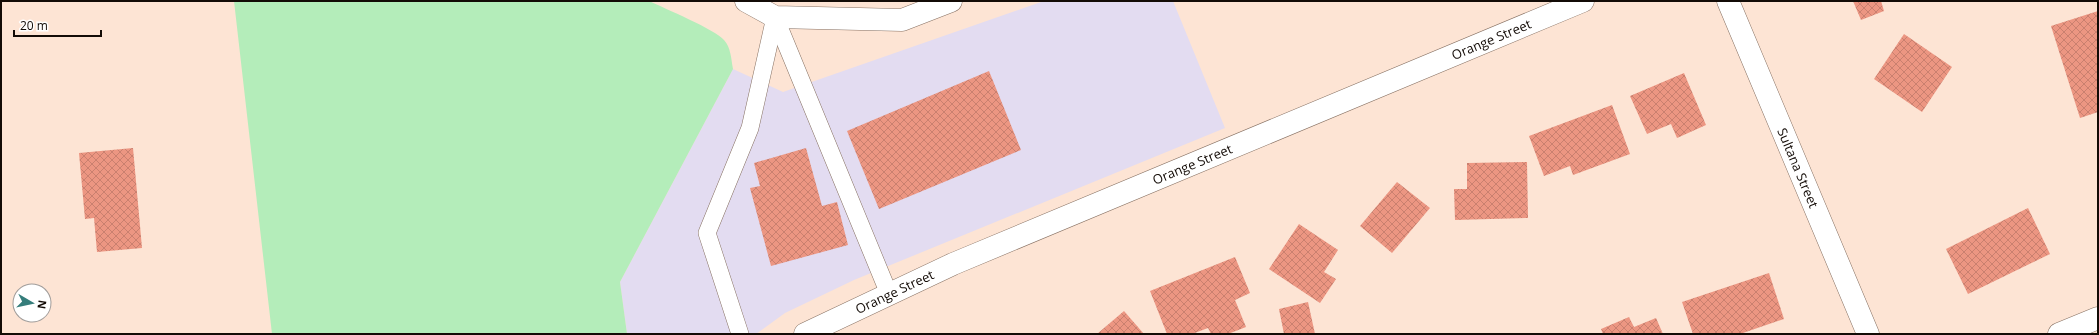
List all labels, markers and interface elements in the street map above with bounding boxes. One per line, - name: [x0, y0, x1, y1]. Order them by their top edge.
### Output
- scale bar: [14, 12, 101, 38]
- street label: Orange Street: [1449, 15, 1534, 64]
- text: 20 m: [20, 17, 48, 34]
- street label: Sultana Street: [1773, 125, 1823, 211]
- street label: Orange Street: [1150, 139, 1235, 189]
- street label: Orange Street: [852, 265, 937, 318]
- north arrow: [12, 283, 52, 323]
- text: N: [34, 299, 50, 310]

